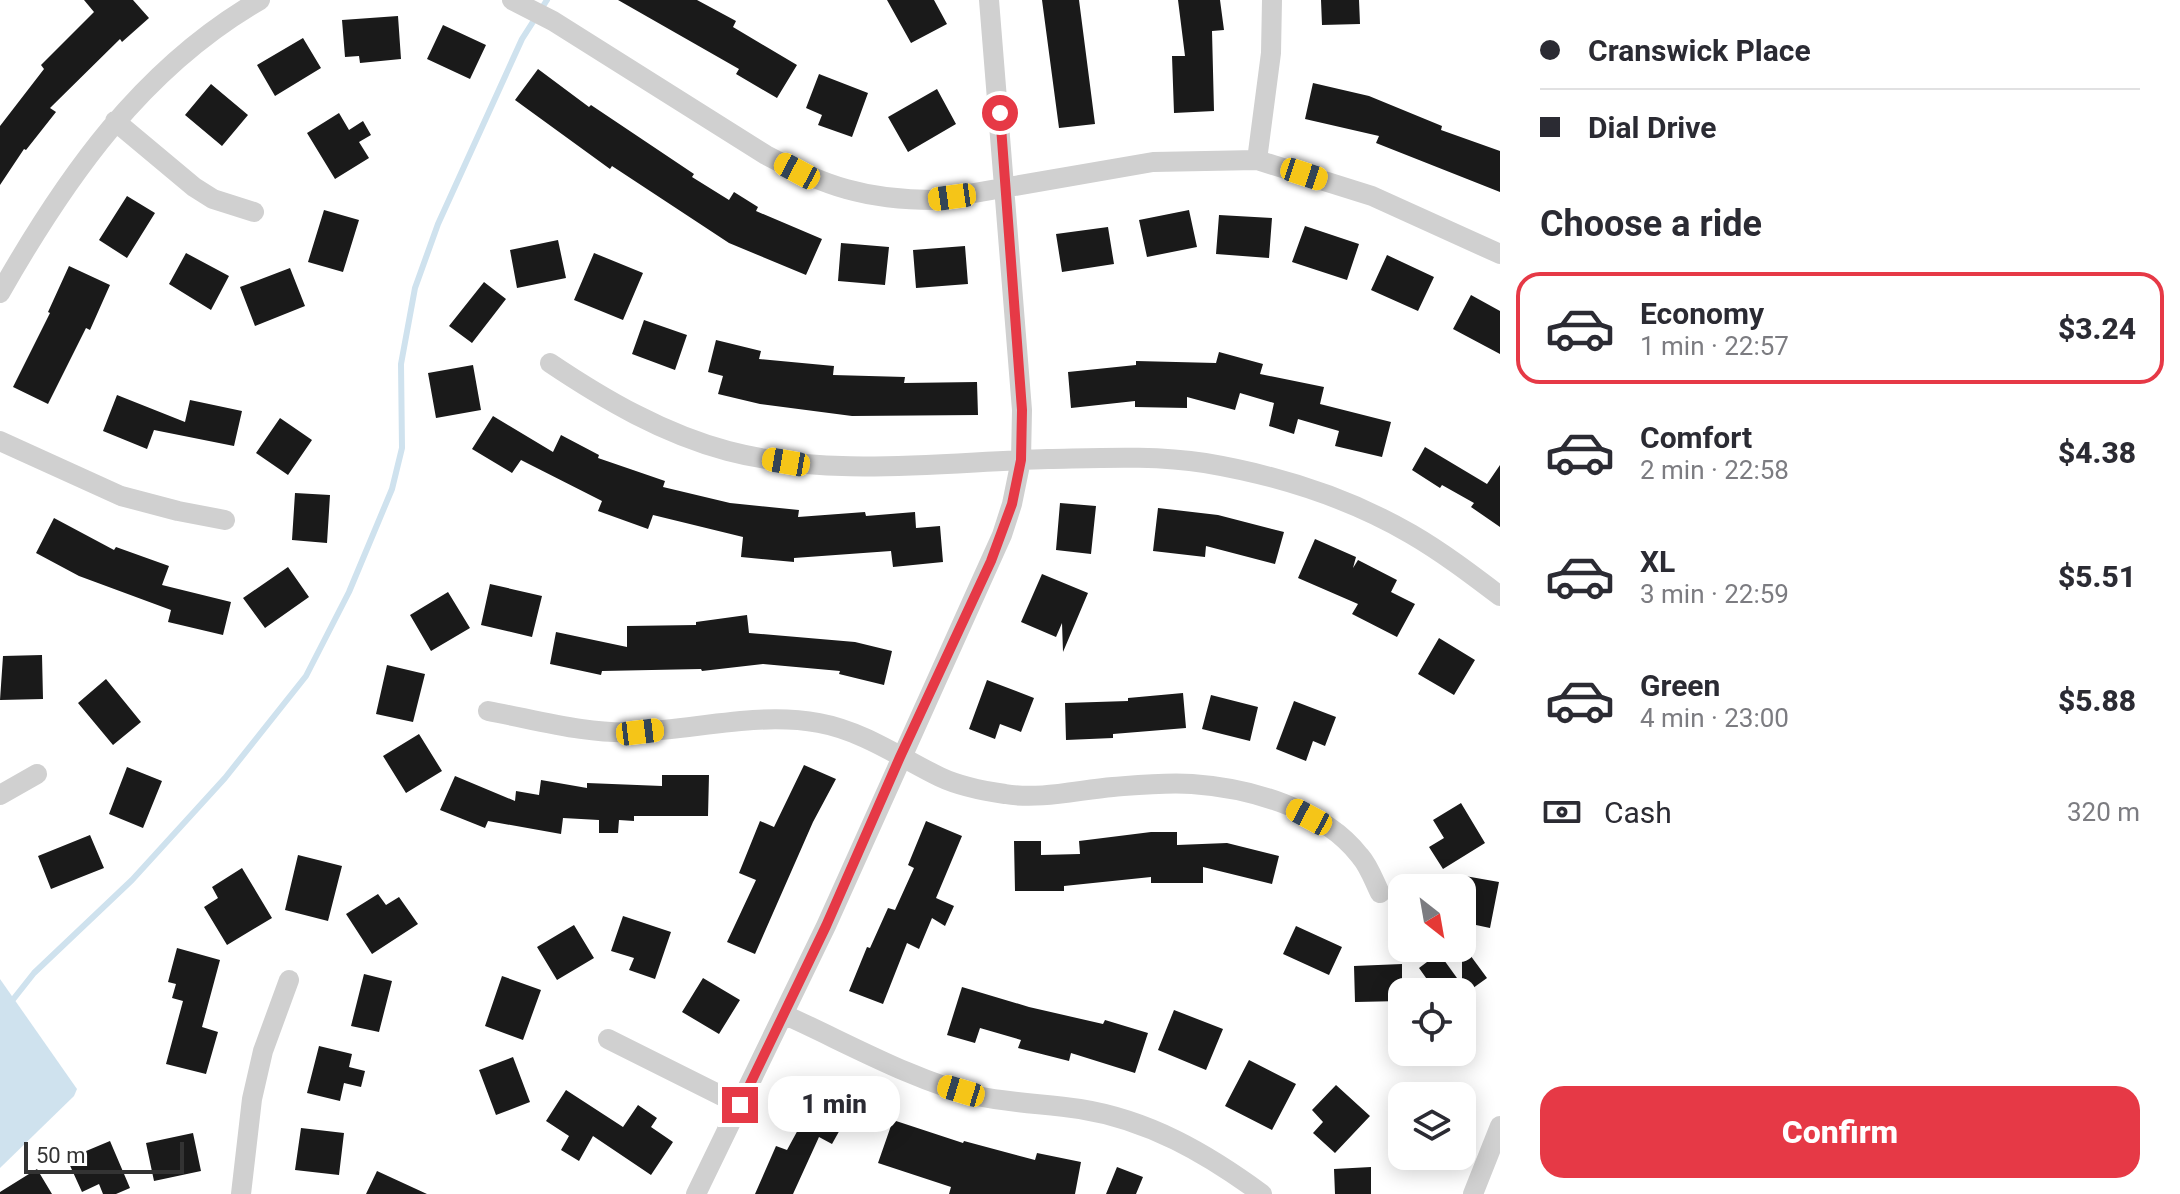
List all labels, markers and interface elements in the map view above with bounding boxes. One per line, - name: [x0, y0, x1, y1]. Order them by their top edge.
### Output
- text: Cranswick Place: [1588, 33, 1811, 68]
- route start: [982, 95, 1018, 131]
- text: Dial Drive: [1588, 110, 1717, 145]
- car: [770, 149, 824, 193]
- car: [1277, 155, 1331, 193]
- car: [927, 182, 977, 212]
- text: Choose a ride: [1540, 203, 1762, 245]
- icon: car: [1544, 292, 1616, 364]
- text: Economy: [1640, 296, 1764, 331]
- text: $3.24: [2058, 311, 2136, 346]
- text: 1 min · 22:57: [1640, 331, 1789, 361]
- icon: car: [1544, 416, 1616, 488]
- text: Comfort: [1640, 420, 1752, 455]
- text: $4.38: [2058, 435, 2136, 470]
- car: [760, 446, 812, 478]
- text: 2 min · 22:58: [1640, 455, 1789, 485]
- icon: car: [1544, 540, 1616, 612]
- text: XL: [1640, 544, 1675, 579]
- text: $5.51: [2058, 559, 2136, 594]
- text: 3 min · 22:59: [1640, 579, 1789, 609]
- icon: car: [1544, 664, 1616, 736]
- text: Green: [1640, 668, 1720, 703]
- text: $5.88: [2058, 683, 2136, 718]
- text: 4 min · 23:00: [1640, 703, 1789, 733]
- car: [615, 717, 665, 747]
- icon: cash: [1540, 790, 1584, 834]
- car: [1282, 795, 1336, 839]
- text: Cash: [1604, 795, 1672, 830]
- text: 320 m: [2067, 797, 2140, 827]
- north arrow: [1388, 874, 1476, 962]
- map controls: [1388, 874, 1476, 1170]
- button: locate: [1388, 978, 1476, 1066]
- car: [935, 1073, 987, 1109]
- callout: 1 min: [768, 1077, 900, 1133]
- button: layers: [1388, 1082, 1476, 1170]
- button: Confirm: [1540, 1086, 2140, 1178]
- route end: [722, 1087, 758, 1123]
- text: 1 min: [801, 1089, 867, 1119]
- scale bar: [24, 1138, 184, 1174]
- text: 50 m: [36, 1143, 85, 1168]

